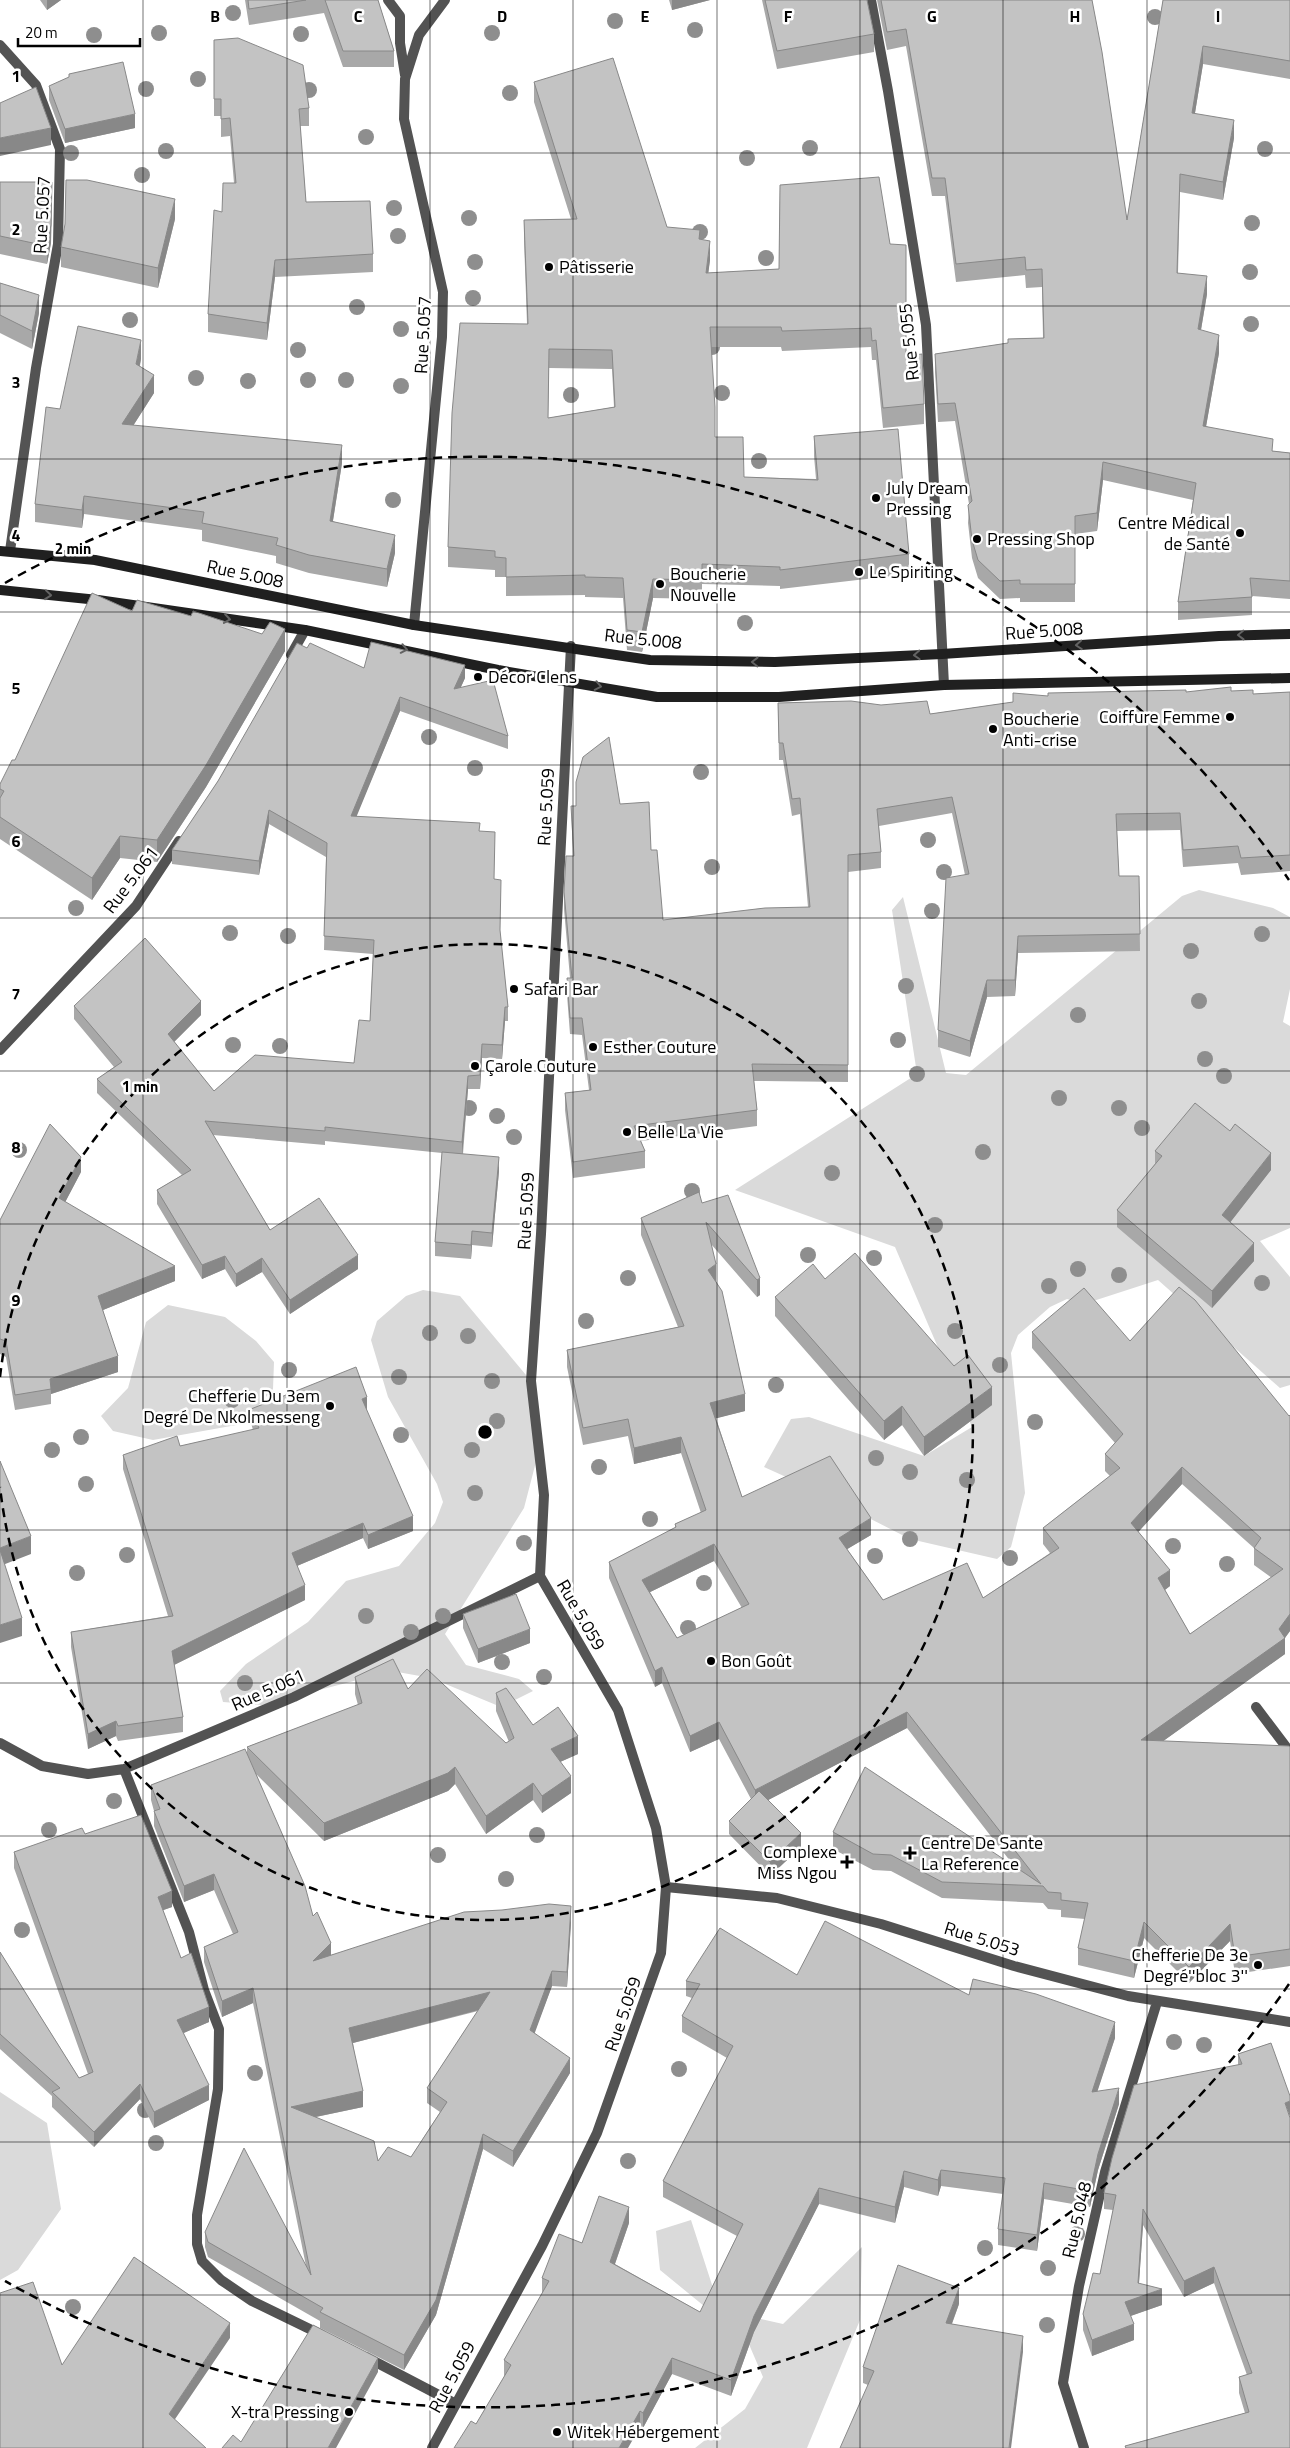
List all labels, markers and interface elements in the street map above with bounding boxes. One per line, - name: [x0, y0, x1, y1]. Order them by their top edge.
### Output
- text: B: [210, 4, 220, 28]
- text: C: [354, 4, 363, 28]
- text: D: [497, 4, 507, 28]
- text: E: [641, 4, 650, 28]
- text: F: [784, 4, 793, 28]
- text: G: [927, 4, 937, 28]
- text: H: [1070, 4, 1080, 28]
- text: I: [1216, 4, 1220, 28]
- scale bar: [18, 15, 140, 47]
- text: 20 m: [25, 21, 58, 44]
- text: 1: [12, 64, 20, 88]
- street label: Rue 5.057: [26, 175, 57, 255]
- text: 2: [12, 217, 20, 241]
- place label: Pâtisserie: [559, 253, 634, 280]
- marker: Pâtisserie: [543, 261, 555, 273]
- street label: Rue 5.057: [407, 295, 438, 375]
- street label: Rue 5.055: [891, 302, 926, 382]
- text: 3: [12, 370, 20, 394]
- place label: July Dream Pressing: [886, 474, 968, 522]
- marker: July Dream Pressing: [870, 492, 882, 504]
- place label: Centre Médical de Santé: [1118, 509, 1230, 557]
- text: 4: [12, 523, 21, 547]
- place label: Pressing Shop: [987, 525, 1095, 552]
- marker: Centre Médical de Santé: [1234, 527, 1246, 539]
- marker: Pressing Shop: [971, 533, 983, 545]
- text: 2 min: [55, 537, 91, 560]
- street label: Rue 5.008: [204, 552, 286, 595]
- place label: Le Spiriting: [869, 558, 953, 585]
- place label: Boucherie Nouvelle: [670, 560, 746, 608]
- marker: Le Spiriting: [853, 566, 865, 578]
- marker: Boucherie Nouvelle: [654, 578, 666, 590]
- one-way arrow: [45, 589, 53, 600]
- one-way arrow: [223, 613, 231, 624]
- street label: Rue 5.008: [1004, 614, 1084, 647]
- street label: Rue 5.008: [603, 621, 683, 656]
- one-way arrow: [1237, 630, 1245, 641]
- one-way arrow: [1075, 640, 1083, 651]
- one-way arrow: [400, 644, 409, 654]
- one-way arrow: [913, 650, 921, 661]
- one-way arrow: [750, 657, 758, 667]
- place label: Décor Clens: [488, 663, 577, 690]
- marker: Décor Clens: [472, 671, 484, 683]
- text: 5: [12, 676, 21, 700]
- one-way arrow: [594, 680, 603, 691]
- place label: Coiffure Femme: [1099, 703, 1220, 730]
- place label: Boucherie Anti-crise: [1003, 705, 1079, 753]
- marker: Coiffure Femme: [1224, 711, 1236, 723]
- marker: Boucherie Anti-crise: [987, 723, 999, 735]
- street label: Rue 5.059: [530, 767, 561, 847]
- text: 6: [12, 829, 21, 853]
- street label: Rue 5.061: [96, 840, 165, 919]
- place label: Safari Bar: [524, 975, 598, 1002]
- text: 7: [12, 982, 20, 1006]
- marker: Safari Bar: [508, 983, 520, 995]
- place label: Esther Couture: [603, 1033, 716, 1060]
- marker: Esther Couture: [587, 1041, 599, 1053]
- place label: Çarole Couture: [485, 1052, 596, 1079]
- marker: Çarole Couture: [469, 1060, 481, 1072]
- text: 1 min: [122, 1075, 158, 1098]
- place label: Belle La Vie: [637, 1118, 724, 1145]
- marker: Belle La Vie: [621, 1126, 633, 1138]
- text: 8: [12, 1135, 21, 1159]
- street label: Rue 5.059: [510, 1171, 541, 1251]
- text: 9: [12, 1288, 21, 1312]
- place label: Chefferie Du 3em Degré De Nkolmesseng: [143, 1382, 320, 1430]
- marker: Chefferie Du 3em Degré De Nkolmesseng: [324, 1400, 336, 1412]
- centre of rings: [476, 1423, 494, 1441]
- street label: Rue 5.059: [550, 1574, 613, 1655]
- place label: Bon Goût: [721, 1647, 792, 1674]
- marker: Bon Goût: [705, 1655, 717, 1667]
- street label: Rue 5.061: [227, 1661, 309, 1718]
- place label: Centre De Sante La Reference: [921, 1829, 1043, 1877]
- place label: Complexe Miss Ngou: [757, 1838, 837, 1886]
- marker: Centre De Sante La Reference: [903, 1846, 917, 1860]
- marker: Complexe Miss Ngou: [841, 1856, 853, 1868]
- street label: Rue 5.053: [941, 1914, 1023, 1963]
- place label: Chefferie De 3e Degré''bloc 3'': [1132, 1941, 1248, 1989]
- marker: Chefferie De 3e Degré''bloc 3'': [1252, 1959, 1264, 1971]
- street label: Rue 5.059: [597, 1973, 648, 2055]
- street label: Rue 5.048: [1055, 2179, 1098, 2261]
- street label: Rue 5.059: [421, 2336, 482, 2417]
- place label: X-tra Pressing: [231, 2398, 339, 2425]
- marker: X-tra Pressing: [343, 2406, 355, 2418]
- place label: Witek Hébergement: [567, 2418, 720, 2445]
- marker: Witek Hébergement: [551, 2426, 563, 2438]

